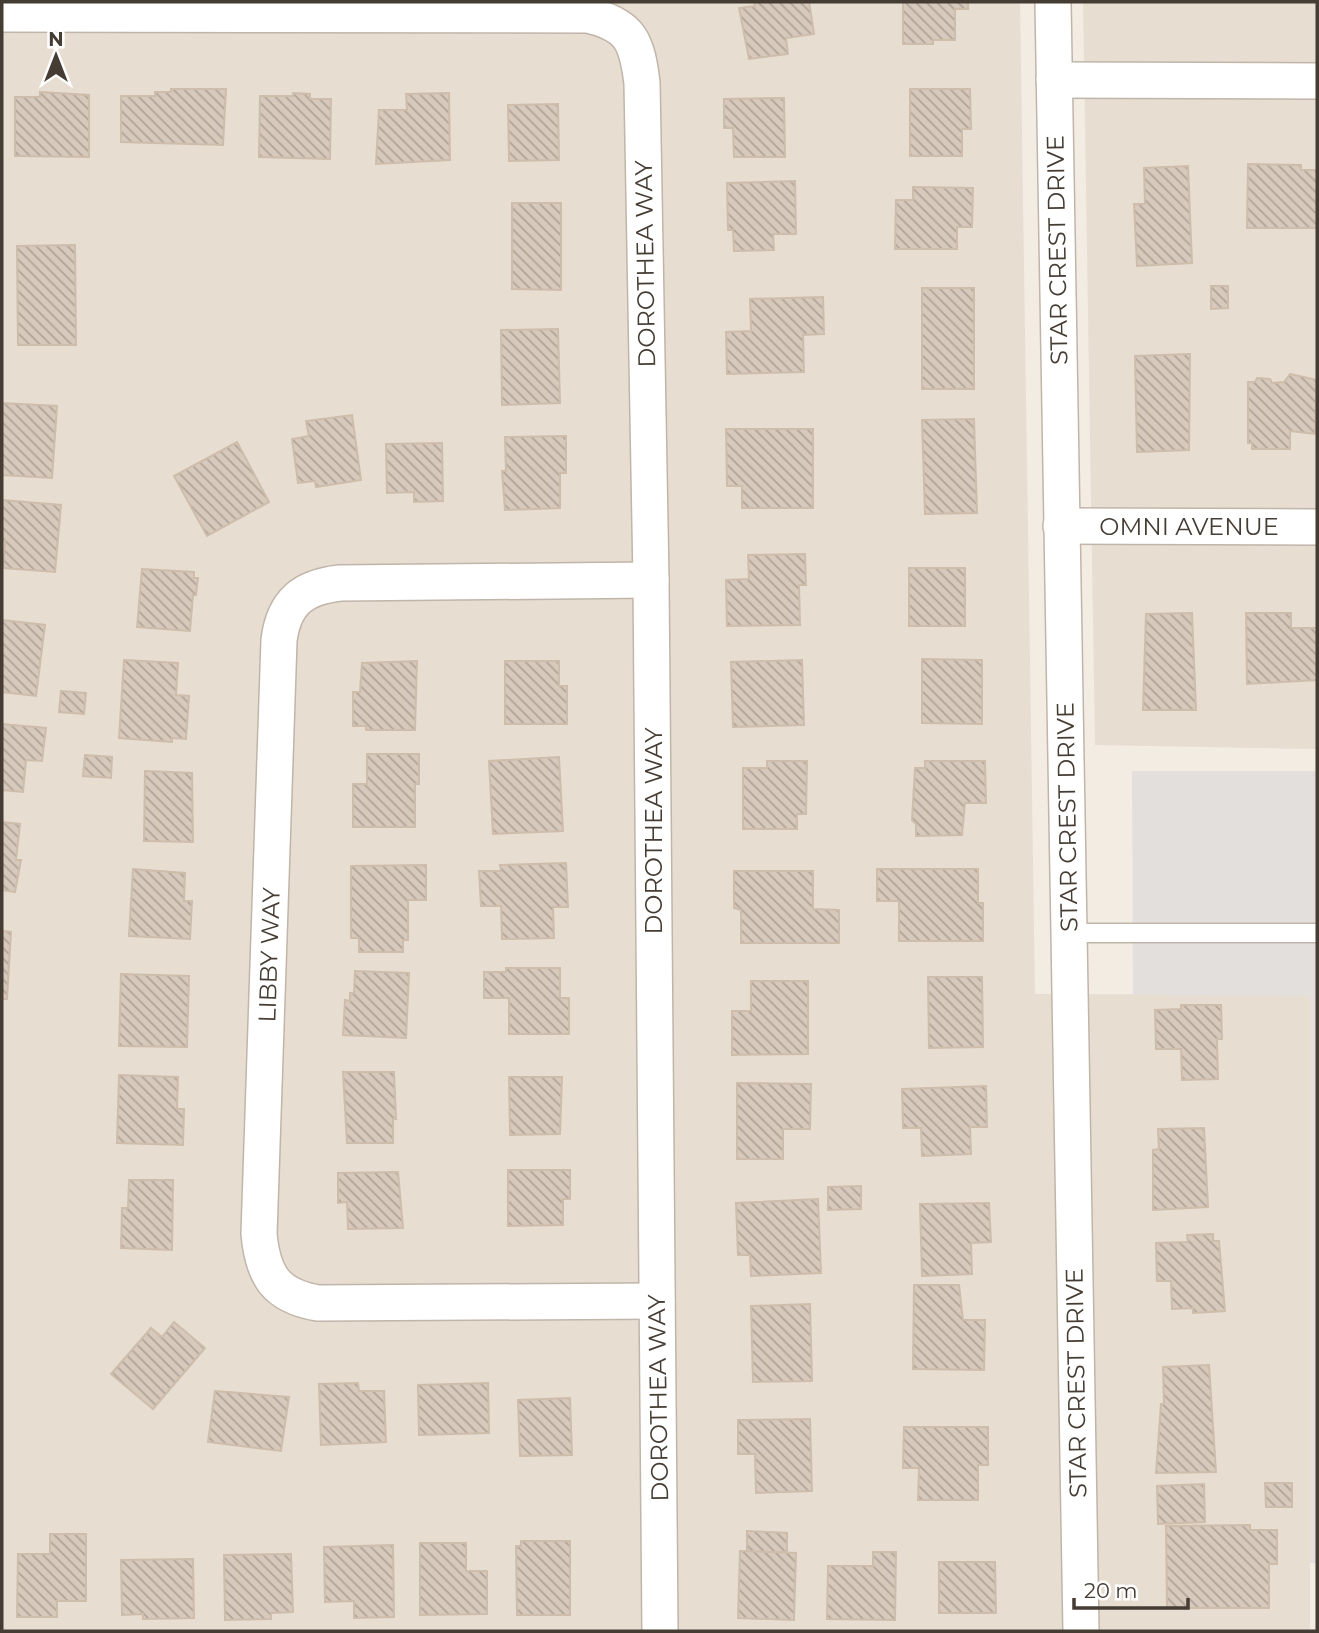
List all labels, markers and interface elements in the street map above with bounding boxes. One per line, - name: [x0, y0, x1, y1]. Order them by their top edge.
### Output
- north arrow: [21, 21, 91, 91]
- text: N: [48, 28, 64, 51]
- street label: STAR CREST DRIVE: [1040, 135, 1074, 365]
- street label: DOROTHEA WAY: [629, 159, 661, 368]
- street label: OMNI AVENUE: [1099, 512, 1279, 541]
- street label: STAR CREST DRIVE: [1050, 702, 1084, 932]
- street label: DOROTHEA WAY: [639, 727, 668, 935]
- street label: LIBBY WAY: [252, 886, 286, 1023]
- street label: STAR CREST DRIVE: [1059, 1268, 1093, 1498]
- street label: DOROTHEA WAY: [642, 1293, 674, 1502]
- scale bar: [1074, 1566, 1188, 1610]
- text: 20 m: [1084, 1578, 1138, 1603]

